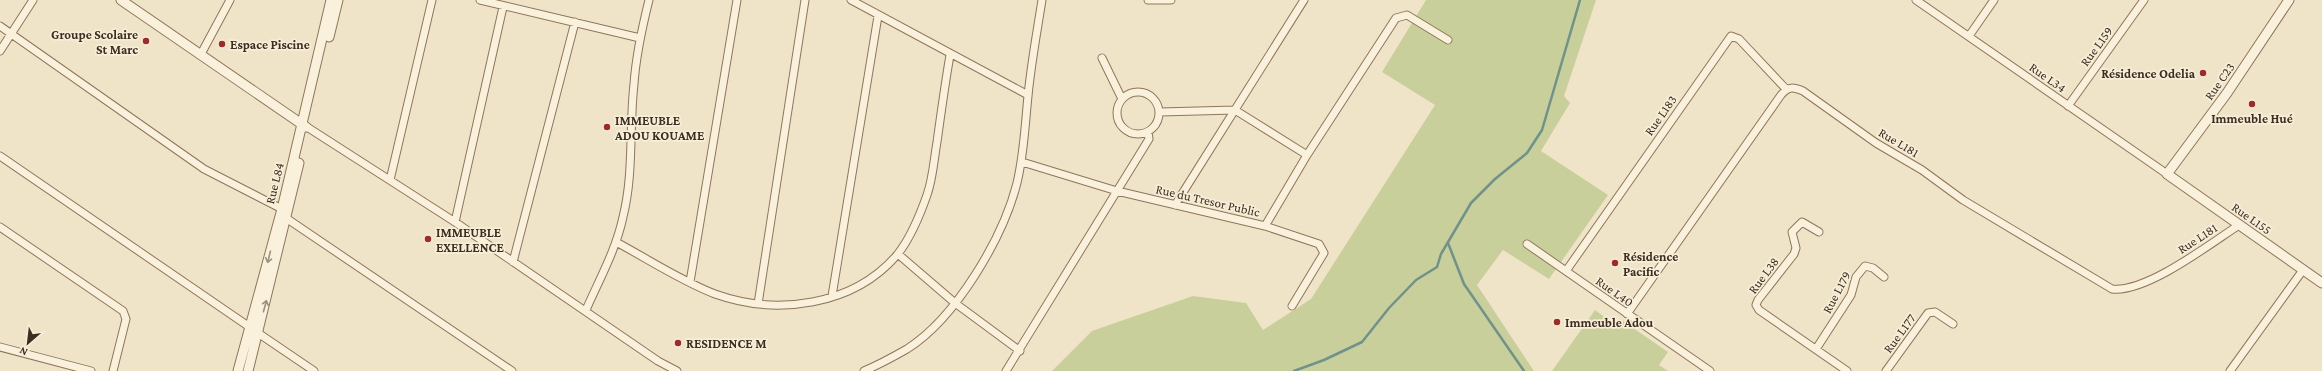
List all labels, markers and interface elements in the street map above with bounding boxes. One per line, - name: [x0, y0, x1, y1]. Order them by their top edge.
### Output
- street label: Rue L159: [2077, 24, 2116, 69]
- place label: Groupe Scolaire St Marc: [51, 27, 138, 57]
- marker: Groupe Scolaire St Marc: [141, 36, 151, 46]
- place label: Espace Piscine: [230, 37, 310, 52]
- marker: Espace Piscine: [217, 39, 227, 49]
- street label: Rue L34: [2026, 59, 2069, 96]
- street label: Rue C23: [2201, 60, 2238, 103]
- place label: Résidence Odelia: [2101, 66, 2196, 81]
- marker: Résidence Odelia: [2198, 68, 2208, 78]
- street label: Rue L183: [1641, 92, 1680, 138]
- marker: Immeuble Hué: [2247, 99, 2257, 109]
- place label: Immeuble Hué: [2211, 111, 2293, 126]
- place label: IMMEUBLE ADOU KOUAME: [614, 113, 705, 143]
- marker: IMMEUBLE ADOU KOUAME: [602, 122, 612, 132]
- street label: Rue L181: [1876, 125, 1922, 160]
- street label: Rue L84: [262, 160, 287, 205]
- street label: Rue du Tresor Public: [1154, 181, 1262, 220]
- street label: Rue L155: [2229, 199, 2274, 237]
- street label: Rue L181: [2175, 220, 2220, 257]
- place label: IMMEUBLE EXELLENCE: [436, 225, 504, 255]
- marker: IMMEUBLE EXELLENCE: [423, 234, 433, 244]
- place label: Résidence Pacific: [1623, 249, 1678, 279]
- one-way arrow: [265, 250, 272, 263]
- street label: Rue L38: [1745, 254, 1782, 296]
- marker: Résidence Pacific: [1610, 258, 1620, 268]
- street label: Rue L179: [1819, 269, 1854, 316]
- street label: Rue L40: [1593, 273, 1636, 310]
- one-way arrow: [262, 300, 269, 313]
- street label: Rue L177: [1880, 311, 1919, 356]
- place label: Immeuble Adou: [1565, 315, 1654, 330]
- marker: Immeuble Adou: [1552, 317, 1562, 327]
- north arrow: [8, 323, 48, 363]
- place label: RESIDENCE M: [686, 336, 767, 351]
- marker: RESIDENCE M: [673, 338, 683, 348]
- text: N: [17, 345, 29, 359]

